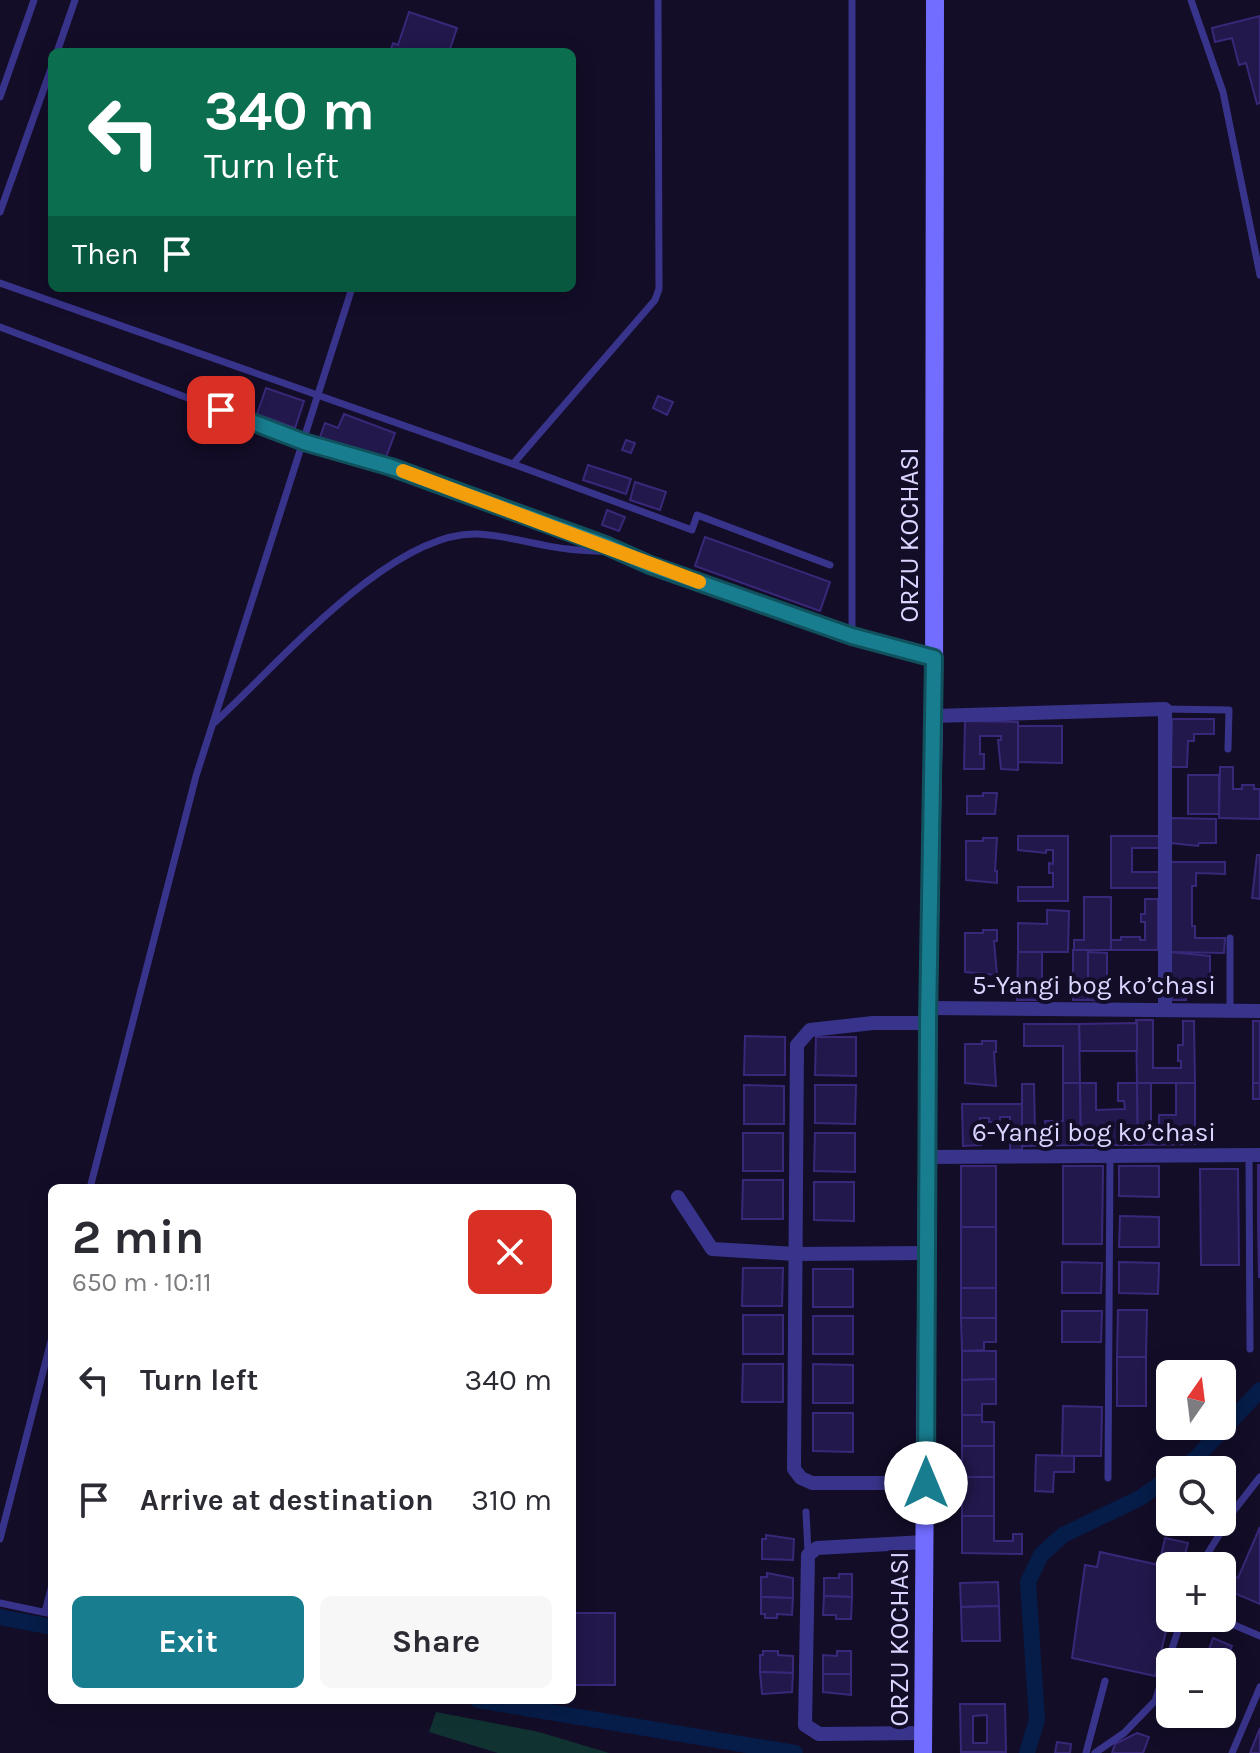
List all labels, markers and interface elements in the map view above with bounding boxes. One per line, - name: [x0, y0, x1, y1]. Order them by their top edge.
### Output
- text: 340 m: [204, 78, 375, 143]
- icon: left: [72, 80, 176, 184]
- text: Turn left: [204, 145, 339, 187]
- icon: arrive: [155, 232, 199, 276]
- text: Then: [72, 236, 139, 272]
- pin: [187, 376, 255, 444]
- icon: arrive: [199, 388, 243, 432]
- street label: ORZU KOCHASI: [894, 447, 925, 623]
- street label: 5-Yangi bog koʼchasi: [972, 970, 1216, 1001]
- street label: 6-Yangi bog koʼchasi: [972, 1117, 1216, 1148]
- text: 2 min: [72, 1209, 204, 1265]
- button: close: [468, 1210, 552, 1294]
- text: 650 m · 10:11: [72, 1267, 212, 1298]
- icon: left: [72, 1358, 116, 1402]
- north arrow: [1156, 1360, 1236, 1440]
- map controls: [1156, 1360, 1236, 1728]
- text: Turn left: [140, 1362, 258, 1398]
- text: 340 m: [465, 1362, 552, 1398]
- position arrow: [884, 1441, 968, 1525]
- button: search: [1156, 1456, 1236, 1536]
- icon: arrive: [72, 1478, 116, 1522]
- text: Arrive at destination: [140, 1482, 434, 1518]
- text: 310 m: [471, 1482, 552, 1518]
- street label: ORZU KOCHASI: [884, 1551, 915, 1727]
- button: +: [1156, 1552, 1236, 1632]
- button: Exit: [72, 1596, 304, 1688]
- button: Share: [320, 1596, 552, 1688]
- button: −: [1156, 1648, 1236, 1728]

